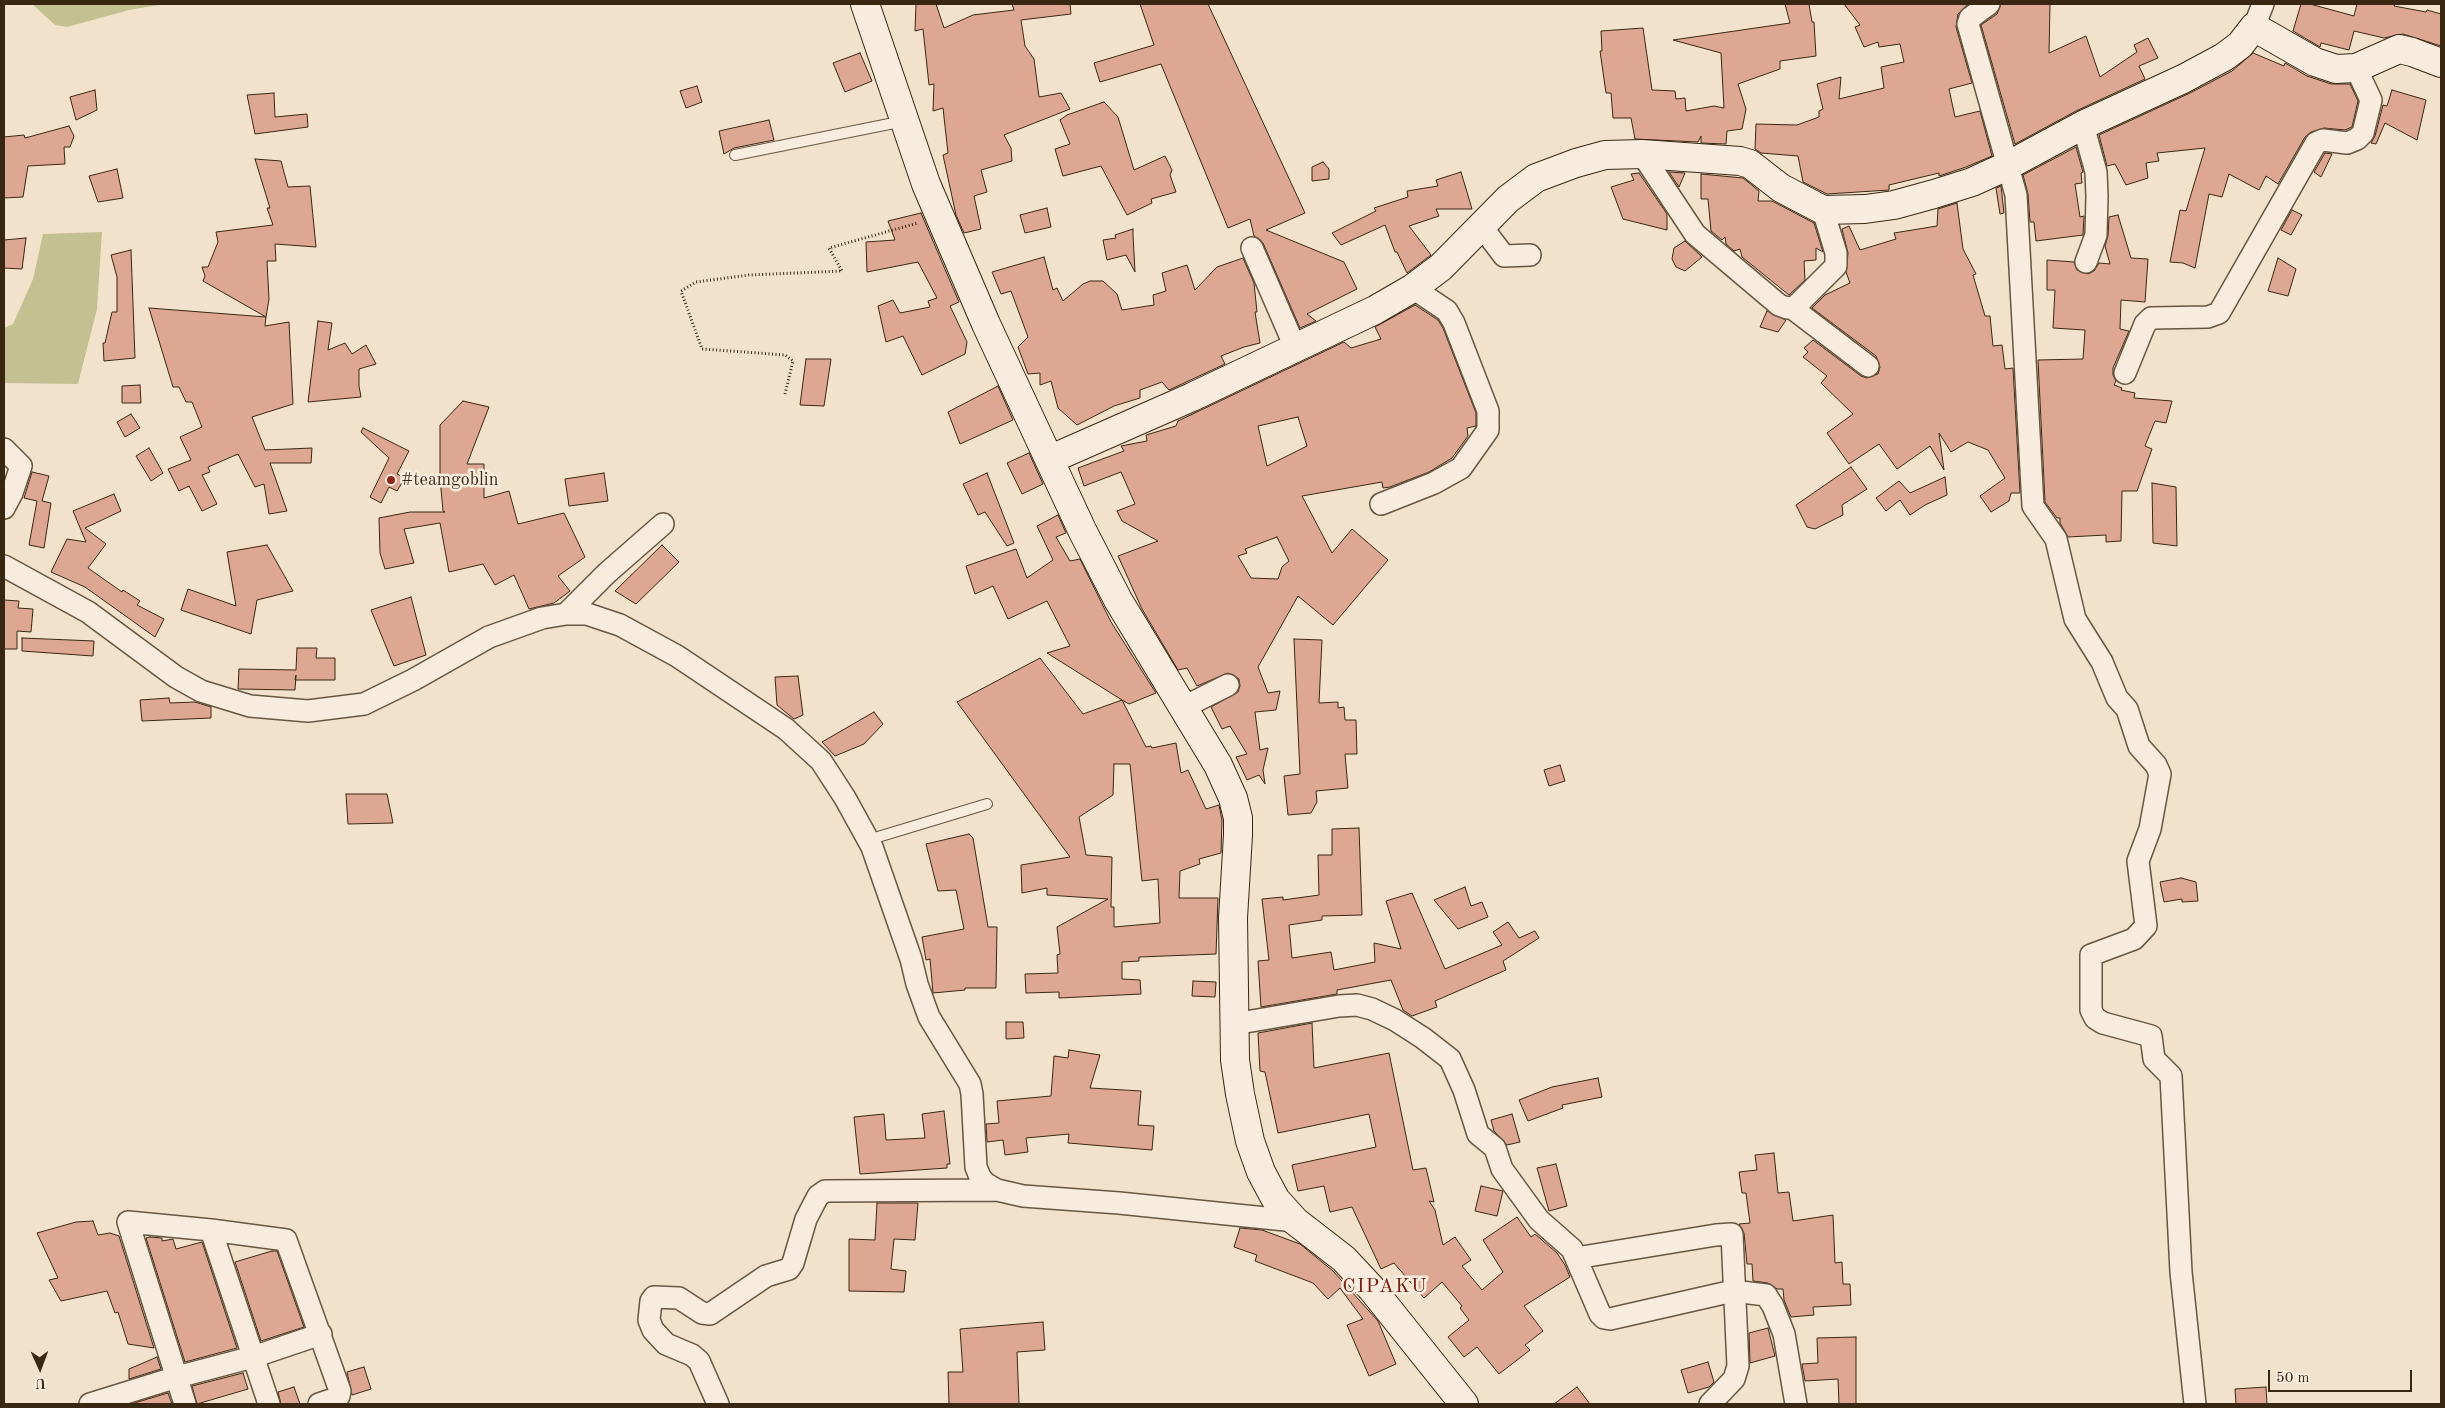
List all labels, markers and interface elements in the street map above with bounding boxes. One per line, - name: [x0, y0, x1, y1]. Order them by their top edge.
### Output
- place label: #teamgoblin: [401, 469, 498, 491]
- marker: #teamgoblin: [385, 474, 397, 486]
- district label: CIPAKU: [1342, 1275, 1428, 1299]
- north arrow: [15, 1343, 65, 1393]
- scale bar: [2270, 1360, 2414, 1392]
- text: 50 m: [2276, 1371, 2310, 1386]
- text: U: [35, 1376, 46, 1390]

